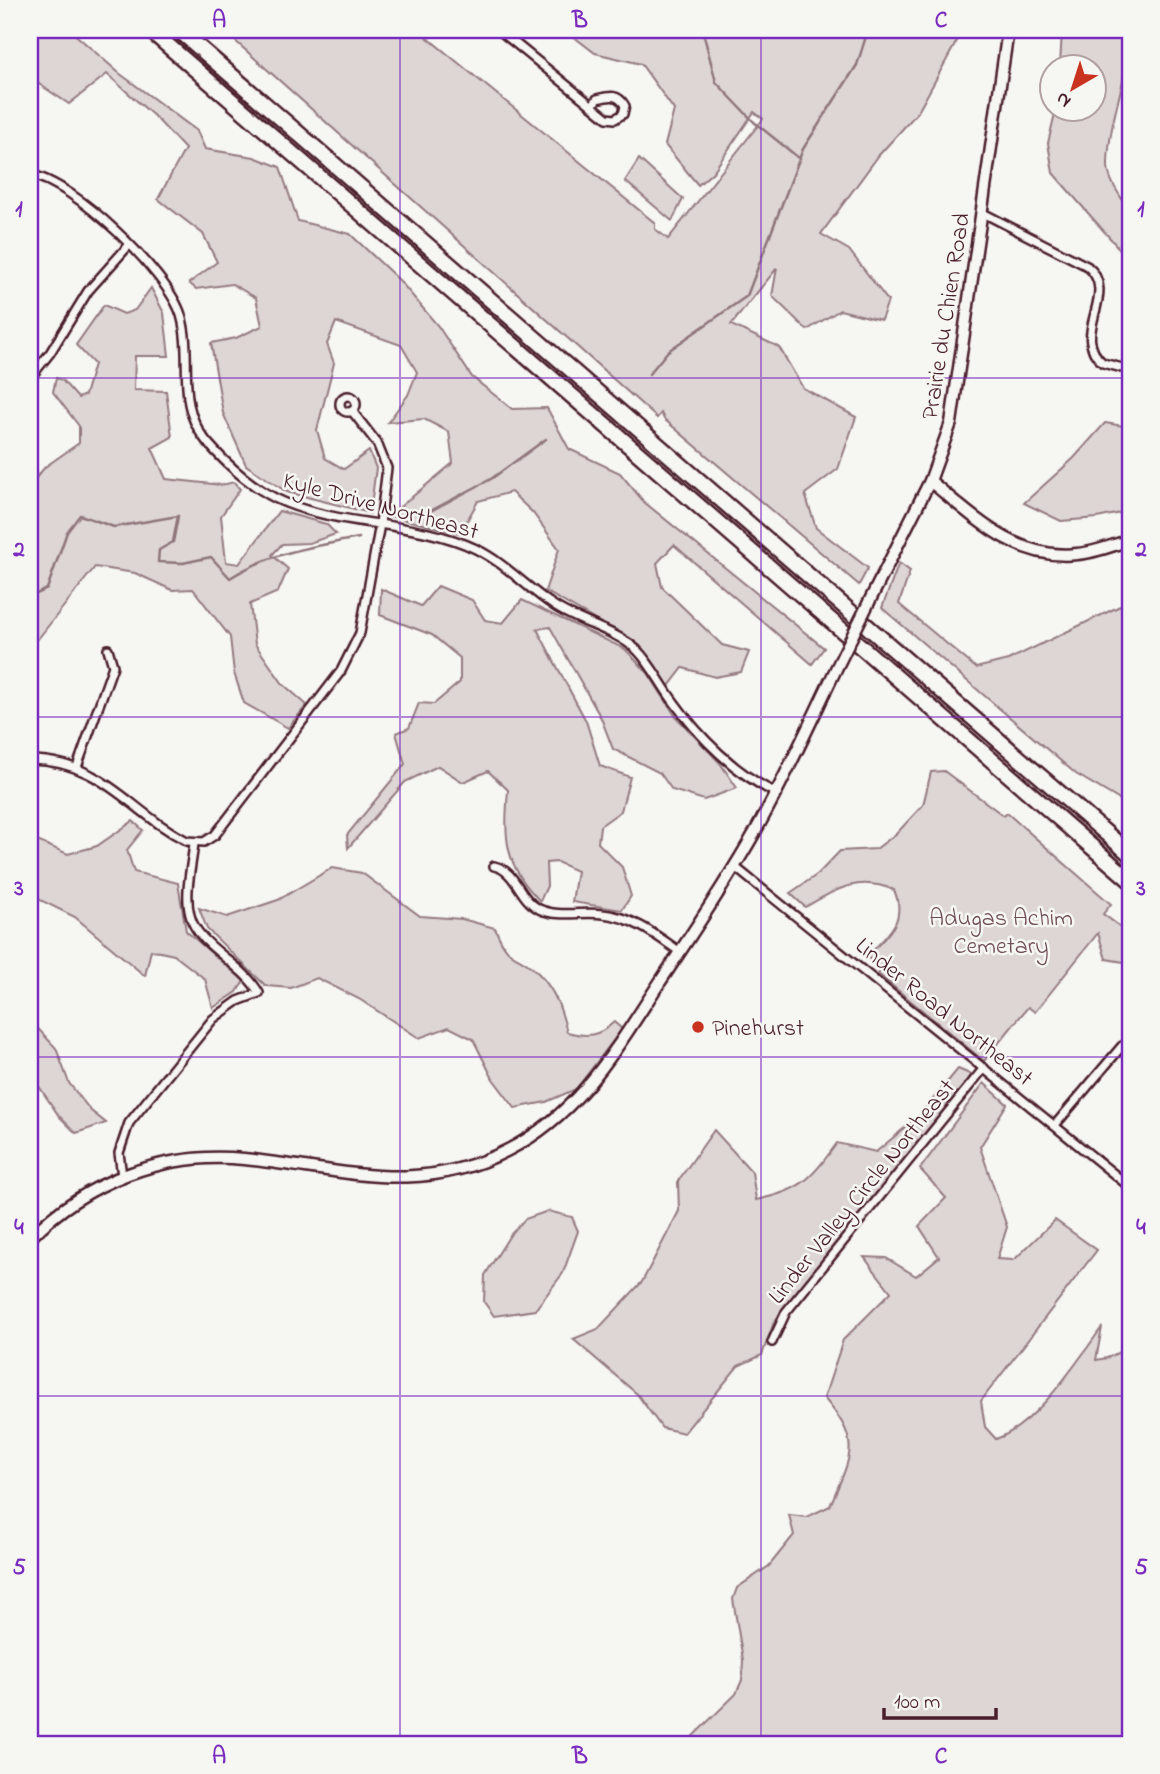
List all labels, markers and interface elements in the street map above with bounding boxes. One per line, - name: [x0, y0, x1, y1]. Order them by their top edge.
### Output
- text: A: [212, 5, 226, 38]
- text: B: [571, 5, 588, 38]
- text: C: [935, 5, 948, 38]
- north arrow: [1038, 52, 1108, 122]
- text: N: [1050, 85, 1077, 114]
- text: 1: [15, 194, 23, 227]
- text: 1: [1137, 194, 1145, 227]
- street label: Prairie du Chien Road: [914, 210, 981, 422]
- street label: Kyle Drive Northeast: [278, 464, 482, 551]
- text: 2: [12, 534, 25, 567]
- text: 2: [1134, 534, 1147, 567]
- text: 3: [13, 873, 24, 906]
- text: 3: [1135, 873, 1146, 906]
- park label: Adugas Achim Cemetary: [929, 902, 1073, 966]
- street label: Linder Road Northeast: [847, 930, 1040, 1096]
- place label: Pinehurst: [712, 1012, 804, 1047]
- marker: Pinehurst: [690, 1019, 706, 1035]
- street label: Linder Valley Circle Northeast: [761, 1072, 966, 1313]
- text: 4: [14, 1212, 24, 1245]
- text: 4: [1136, 1212, 1146, 1245]
- text: 5: [12, 1552, 26, 1585]
- text: 5: [1134, 1552, 1148, 1585]
- scale bar: [884, 1676, 996, 1720]
- text: 100 m: [894, 1688, 940, 1718]
- text: A: [212, 1741, 226, 1774]
- text: B: [571, 1741, 588, 1774]
- text: C: [935, 1741, 948, 1774]

